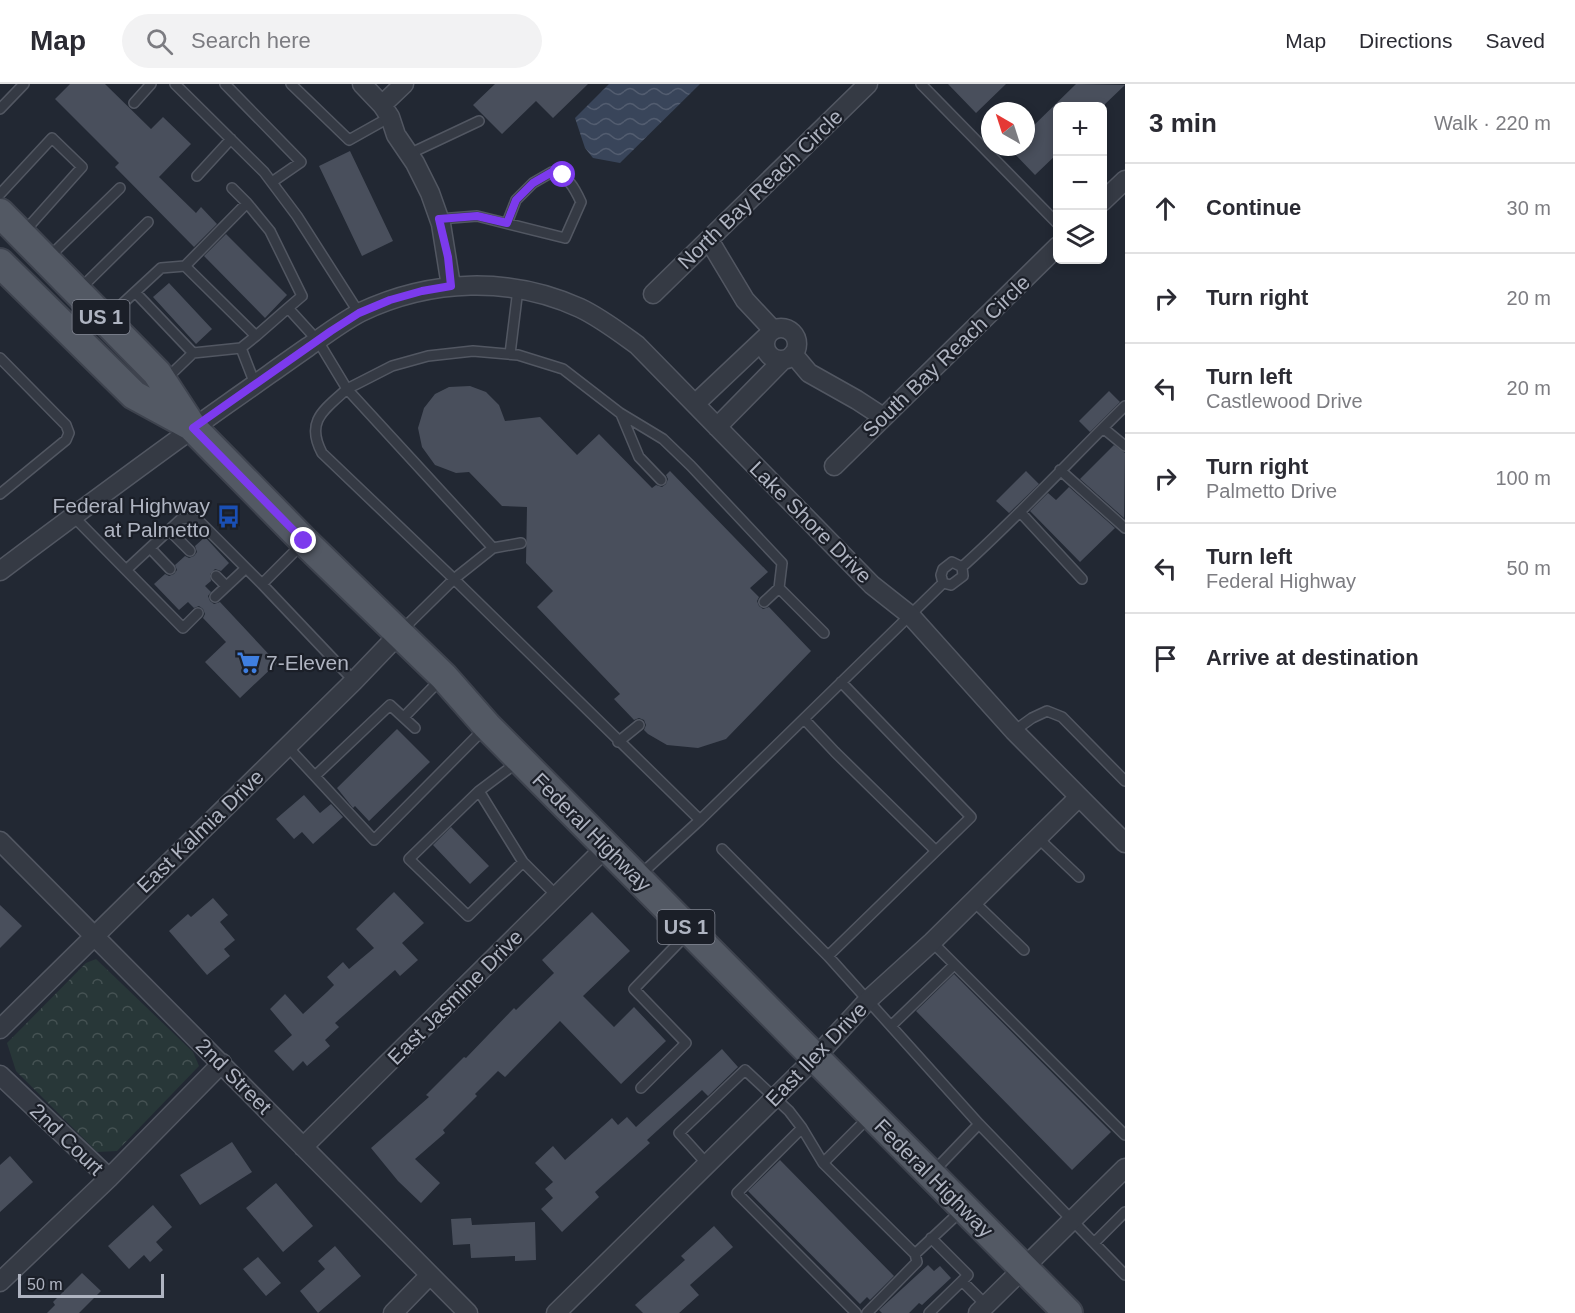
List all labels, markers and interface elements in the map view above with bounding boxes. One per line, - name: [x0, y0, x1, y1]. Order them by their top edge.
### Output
- search box: [122, 14, 542, 68]
- text: Map: [30, 25, 86, 56]
- icon: search: [143, 25, 176, 58]
- text: Search here: [191, 28, 311, 53]
- text: Map: [1285, 29, 1326, 52]
- text: Directions: [1359, 29, 1452, 52]
- text: Saved: [1485, 29, 1545, 52]
- north arrow: [981, 102, 1035, 156]
- map controls: [1053, 102, 1107, 264]
- button: +: [1053, 102, 1107, 156]
- street label: North Bay Reach Circle: [673, 105, 847, 273]
- text: 3 min: [1149, 108, 1217, 138]
- text: Walk · 220 m: [1434, 112, 1551, 134]
- button: −: [1053, 156, 1107, 210]
- route start: [549, 161, 575, 187]
- icon: ahead: [1149, 192, 1182, 225]
- text: Continue: [1206, 195, 1301, 220]
- text: 30 m: [1507, 197, 1551, 219]
- button: layers: [1053, 210, 1107, 264]
- street label: South Bay Reach Circle: [858, 270, 1034, 442]
- icon: right: [1149, 282, 1182, 315]
- text: Turn right: [1206, 285, 1308, 310]
- text: 20 m: [1507, 287, 1551, 309]
- road number: US 1: [72, 300, 130, 334]
- text: Turn left: [1206, 364, 1292, 389]
- icon: left: [1149, 372, 1182, 405]
- text: 20 m: [1507, 377, 1551, 399]
- text: Castlewood Drive: [1206, 390, 1363, 412]
- text: Turn right: [1206, 454, 1308, 479]
- street label: Lake Shore Drive: [746, 457, 876, 587]
- icon: right: [1149, 462, 1182, 495]
- text: 100 m: [1495, 467, 1551, 489]
- text: Palmetto Drive: [1206, 480, 1337, 502]
- place label: Federal Highway at Palmetto: [52, 494, 210, 541]
- bus stop icon: Federal Highway at Palmetto: [215, 504, 241, 530]
- route end: [290, 527, 316, 553]
- text: Turn left: [1206, 544, 1292, 569]
- icon: left: [1149, 552, 1182, 585]
- text: 50 m: [1507, 557, 1551, 579]
- text: Federal Highway: [1206, 570, 1356, 592]
- icon: arrive: [1149, 642, 1182, 675]
- text: Arrive at destination: [1206, 645, 1419, 670]
- supermarket icon: 7-Eleven: [235, 649, 261, 675]
- place label: 7-Eleven: [266, 651, 349, 674]
- street label: East Kalmia Drive: [132, 765, 268, 897]
- street label: Federal Highway: [528, 768, 656, 896]
- road number: US 1: [658, 910, 714, 944]
- street label: East Jasmine Drive: [383, 925, 527, 1069]
- street label: East Ilex Drive: [761, 997, 871, 1111]
- street label: 2nd Street: [192, 1034, 277, 1119]
- street label: 2nd Court: [26, 1099, 108, 1179]
- street label: Federal Highway: [870, 1114, 998, 1242]
- scale bar: [18, 1271, 164, 1298]
- text: 50 m: [27, 1276, 63, 1293]

